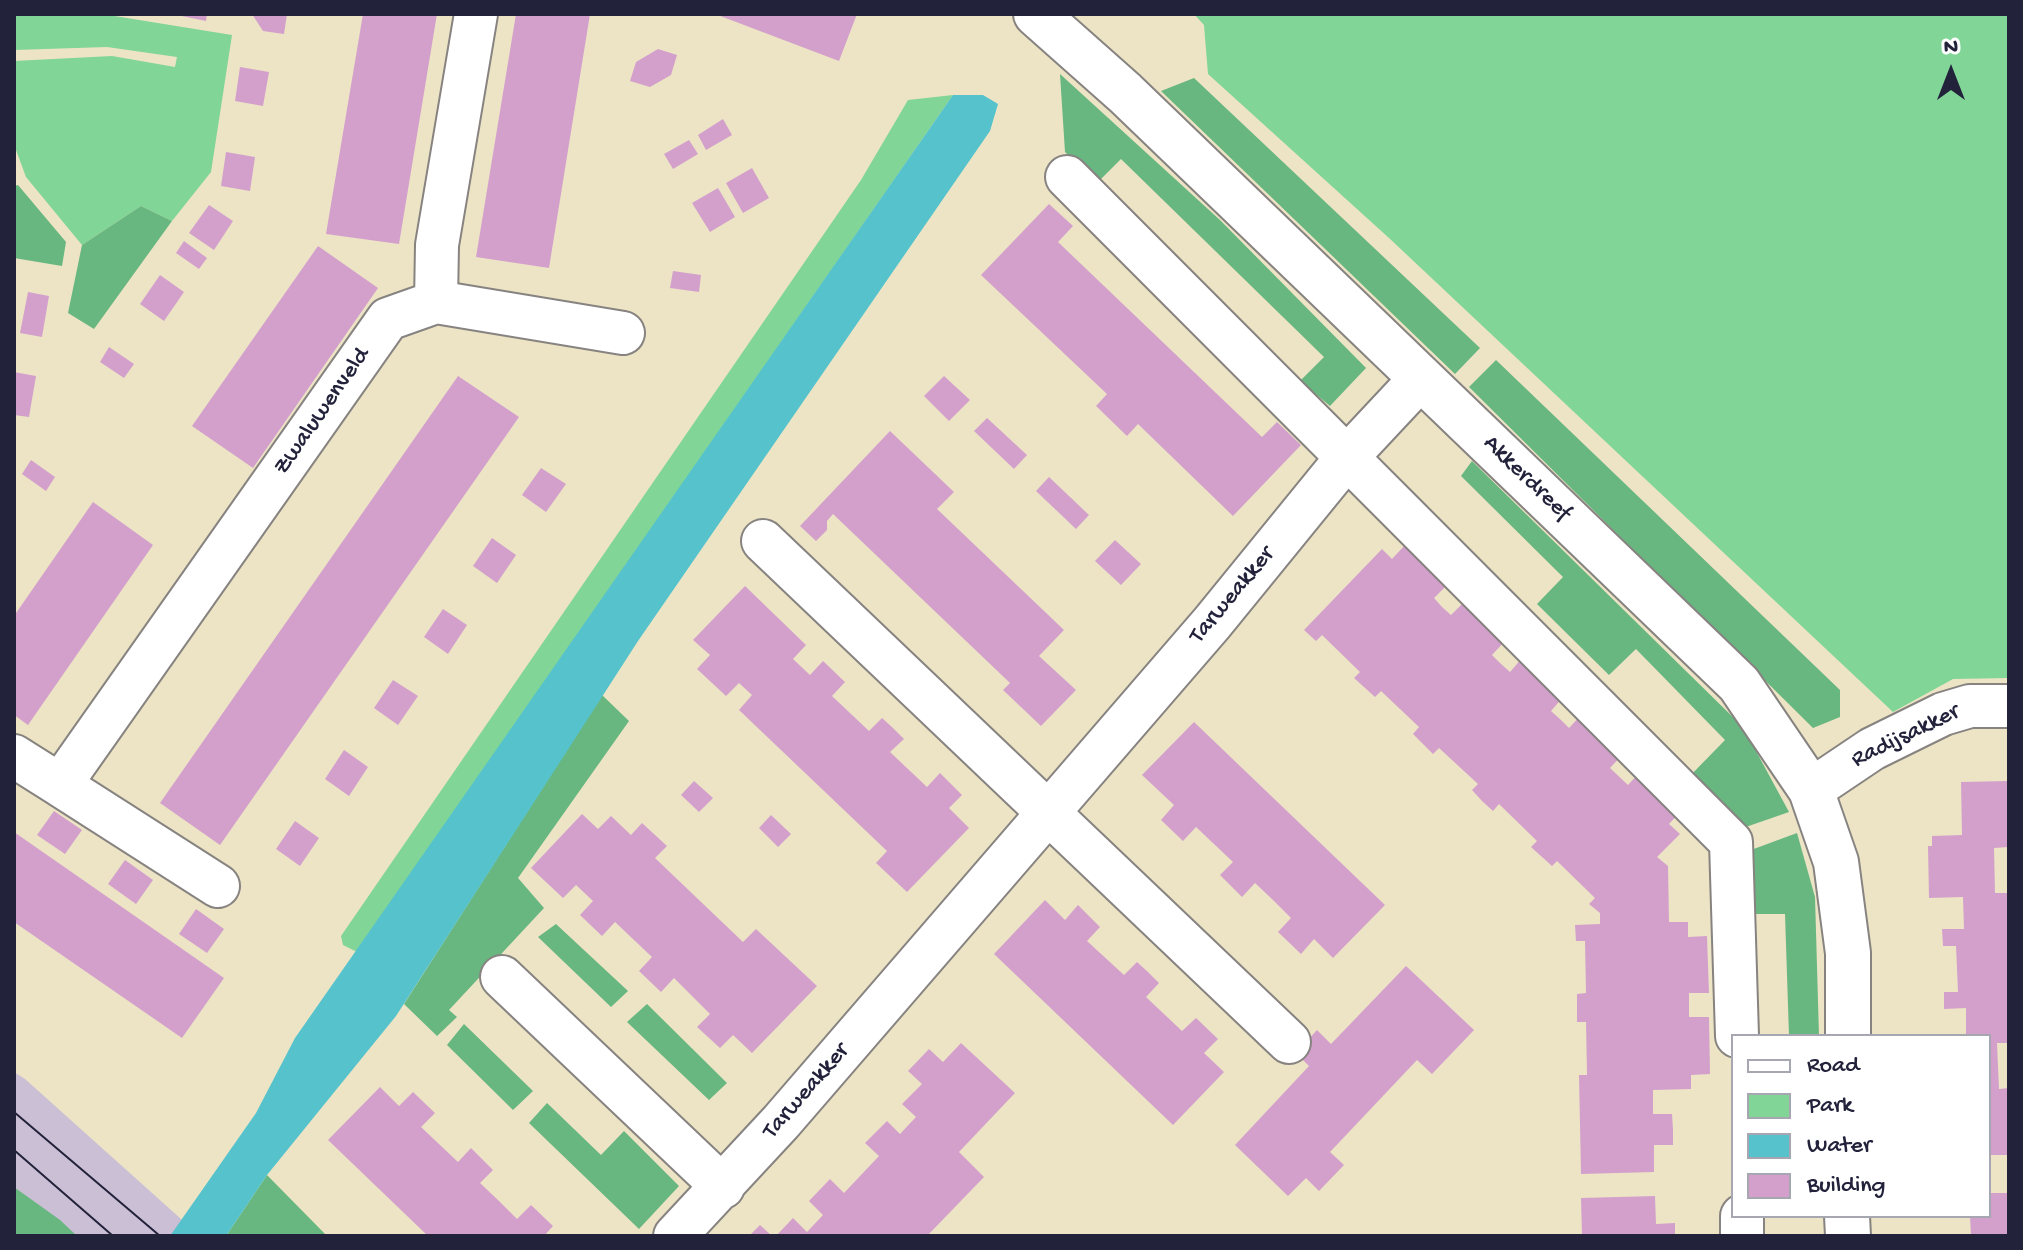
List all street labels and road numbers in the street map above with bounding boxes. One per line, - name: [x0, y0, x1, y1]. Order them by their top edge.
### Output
- street label: Zwaluwenveld: [269, 343, 377, 481]
- street label: Akkerdreef: [1476, 430, 1576, 528]
- street label: Tarweakker: [1184, 542, 1282, 650]
- street label: Radijsakker: [1847, 699, 1965, 775]
- street label: Tarweakker: [758, 1038, 856, 1146]

